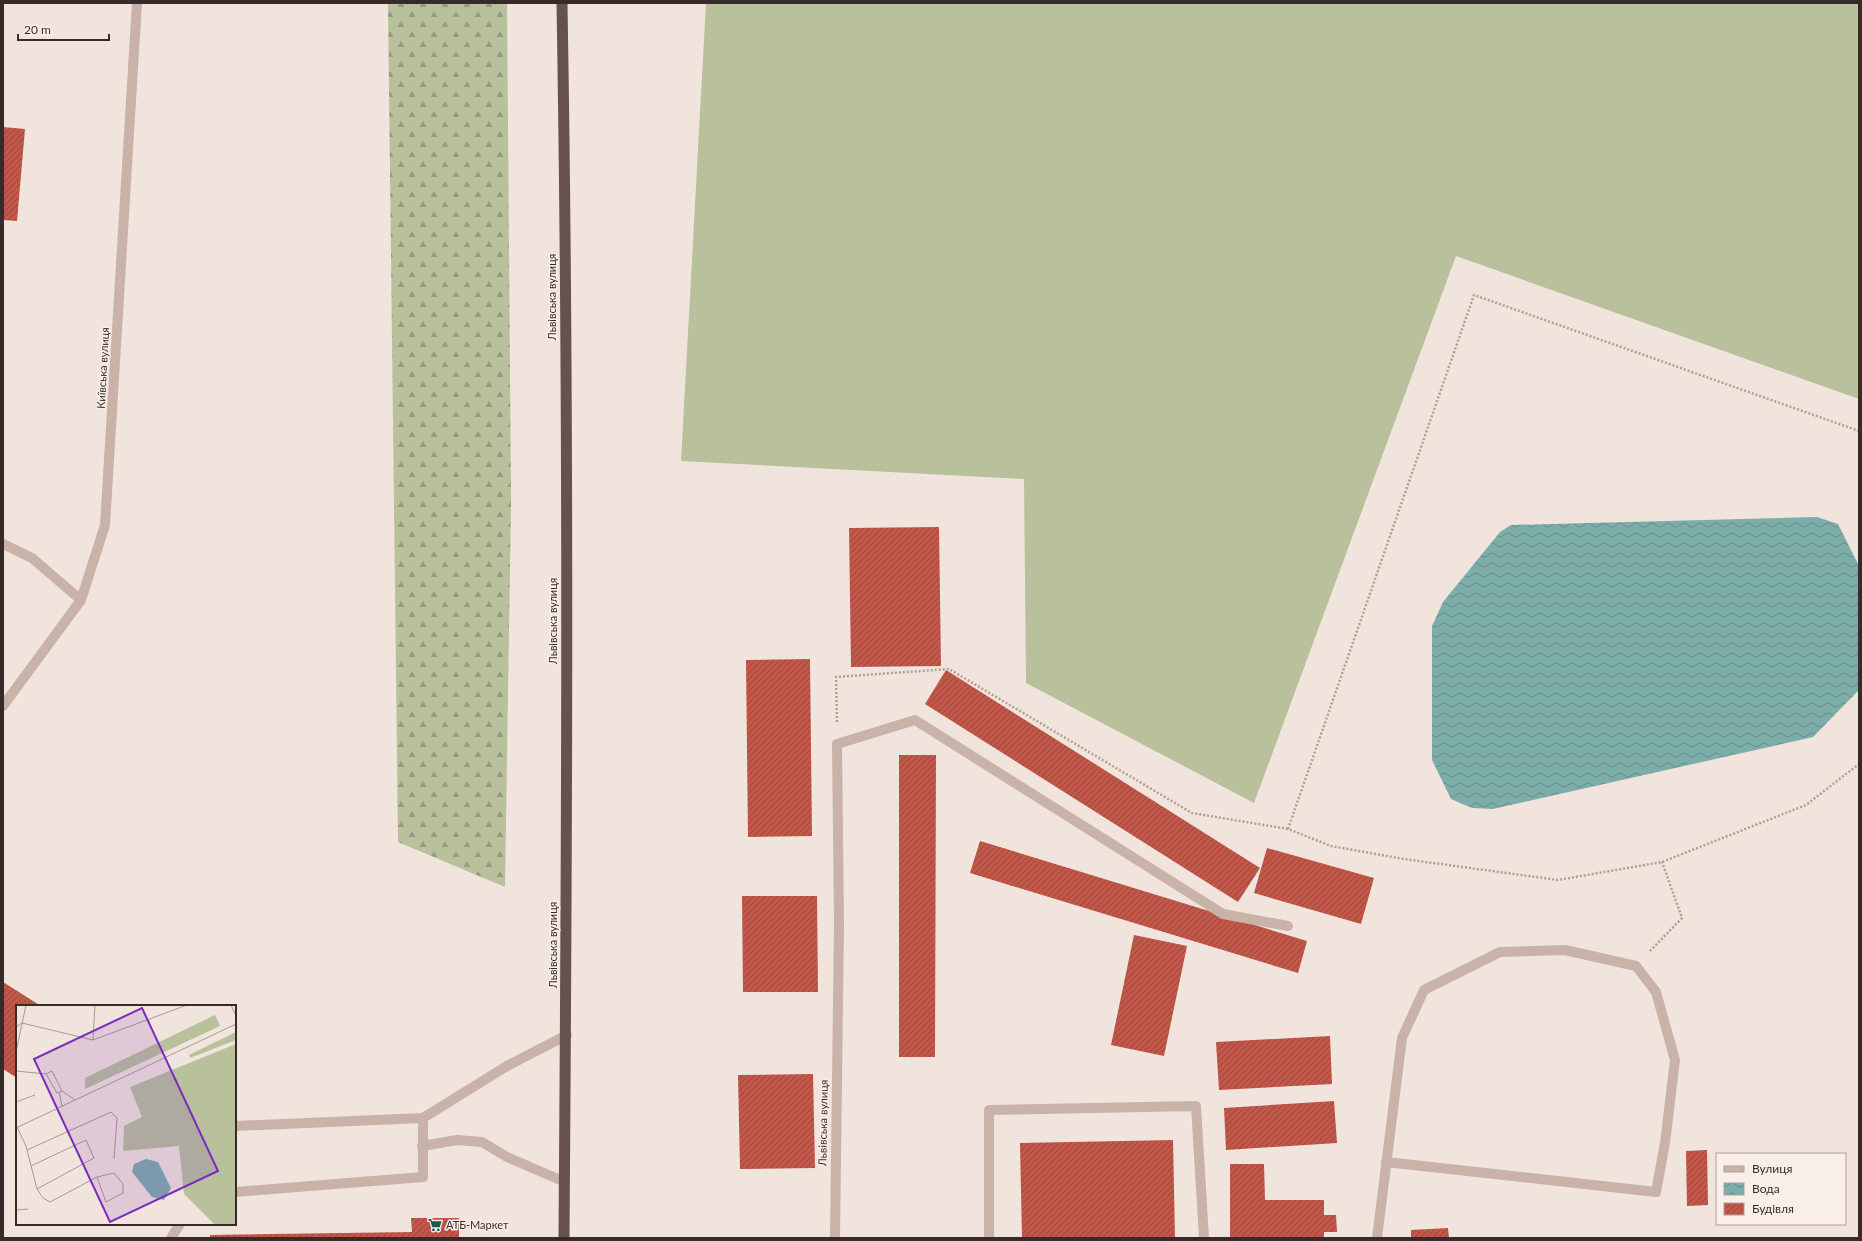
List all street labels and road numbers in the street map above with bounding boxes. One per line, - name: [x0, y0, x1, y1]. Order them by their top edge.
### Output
- street label: Львівська вулиця: [545, 254, 558, 341]
- street label: Київська вулиця: [94, 327, 111, 409]
- street label: Львівська вулиця: [546, 578, 559, 665]
- street label: Львівська вулиця: [546, 902, 559, 989]
- street label: Львівська вулиця: [815, 1080, 830, 1167]

